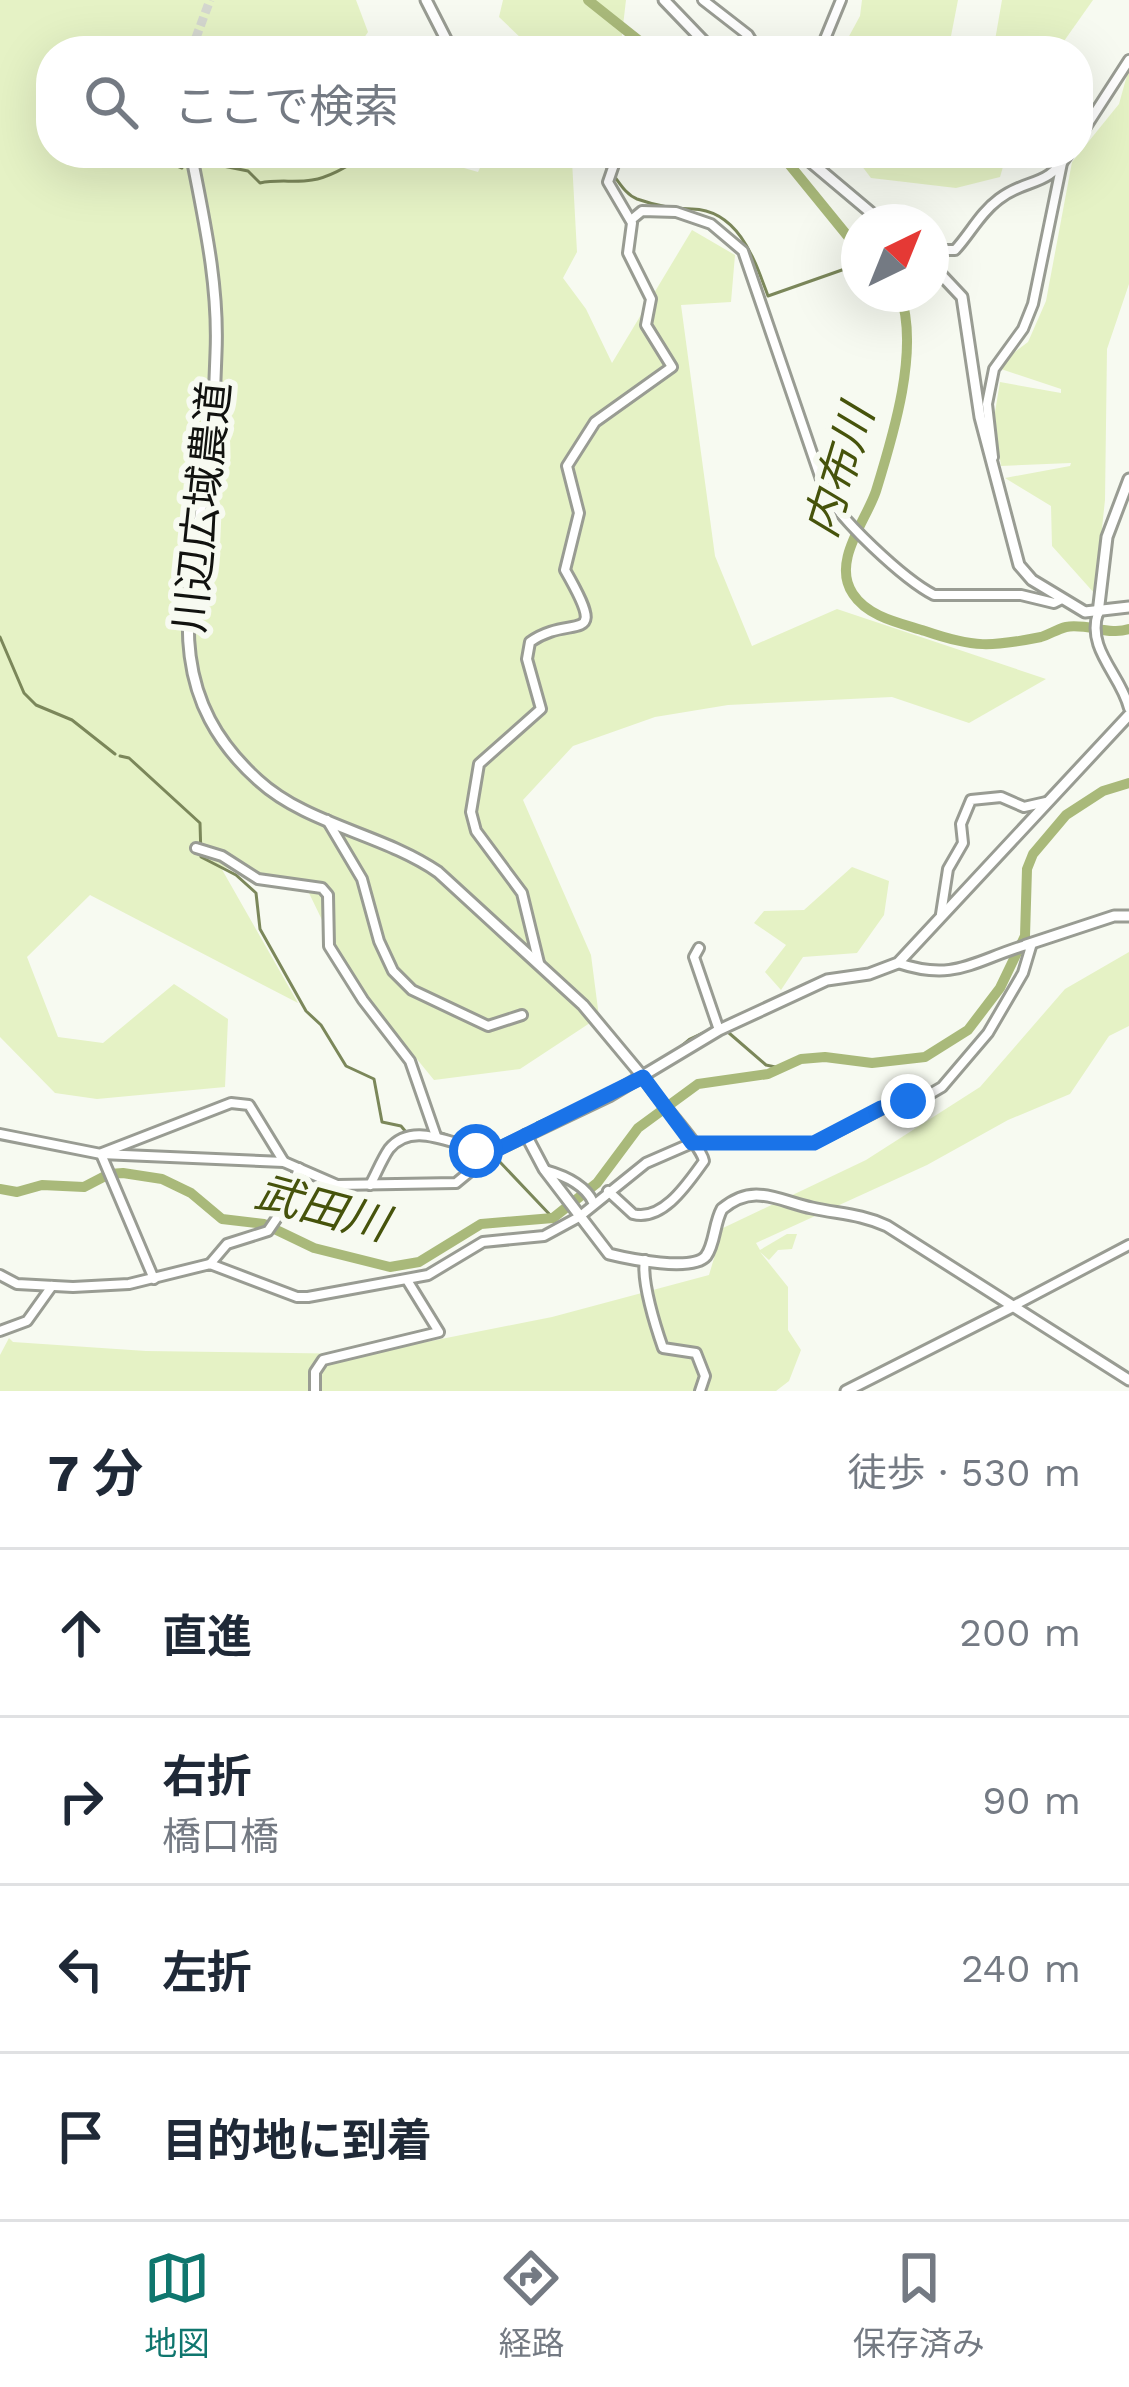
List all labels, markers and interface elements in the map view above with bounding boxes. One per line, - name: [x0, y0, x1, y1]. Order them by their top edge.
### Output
- search box: [36, 36, 1093, 168]
- icon: search: [78, 69, 144, 135]
- text: ここで検索: [174, 80, 399, 133]
- north arrow: [841, 204, 949, 312]
- street label: 川辺広域農道: [164, 379, 240, 635]
- water label: 内布川: [794, 395, 885, 543]
- route end: [881, 1074, 935, 1128]
- route start: [449, 1124, 503, 1178]
- water label: 武田川: [250, 1165, 398, 1252]
- text: 7 分: [48, 1444, 143, 1503]
- text: 徒歩 · 530 m: [847, 1450, 1081, 1495]
- icon: ahead: [48, 1600, 114, 1666]
- text: 直進: [162, 1610, 252, 1663]
- text: 200 m: [959, 1610, 1081, 1655]
- text: 右折: [162, 1750, 252, 1803]
- icon: right: [48, 1768, 114, 1834]
- text: 90 m: [982, 1778, 1081, 1823]
- text: 橋口橋: [162, 1814, 279, 1859]
- icon: left: [48, 1936, 114, 2002]
- text: 左折: [162, 1946, 252, 1999]
- text: 240 m: [961, 1946, 1081, 1991]
- icon: arrive: [48, 2104, 114, 2170]
- text: 目的地に到着: [162, 2114, 432, 2167]
- tab: 地図: [144, 2245, 210, 2365]
- tab: 経路: [498, 2245, 564, 2365]
- tab: 保存済み: [853, 2245, 985, 2365]

